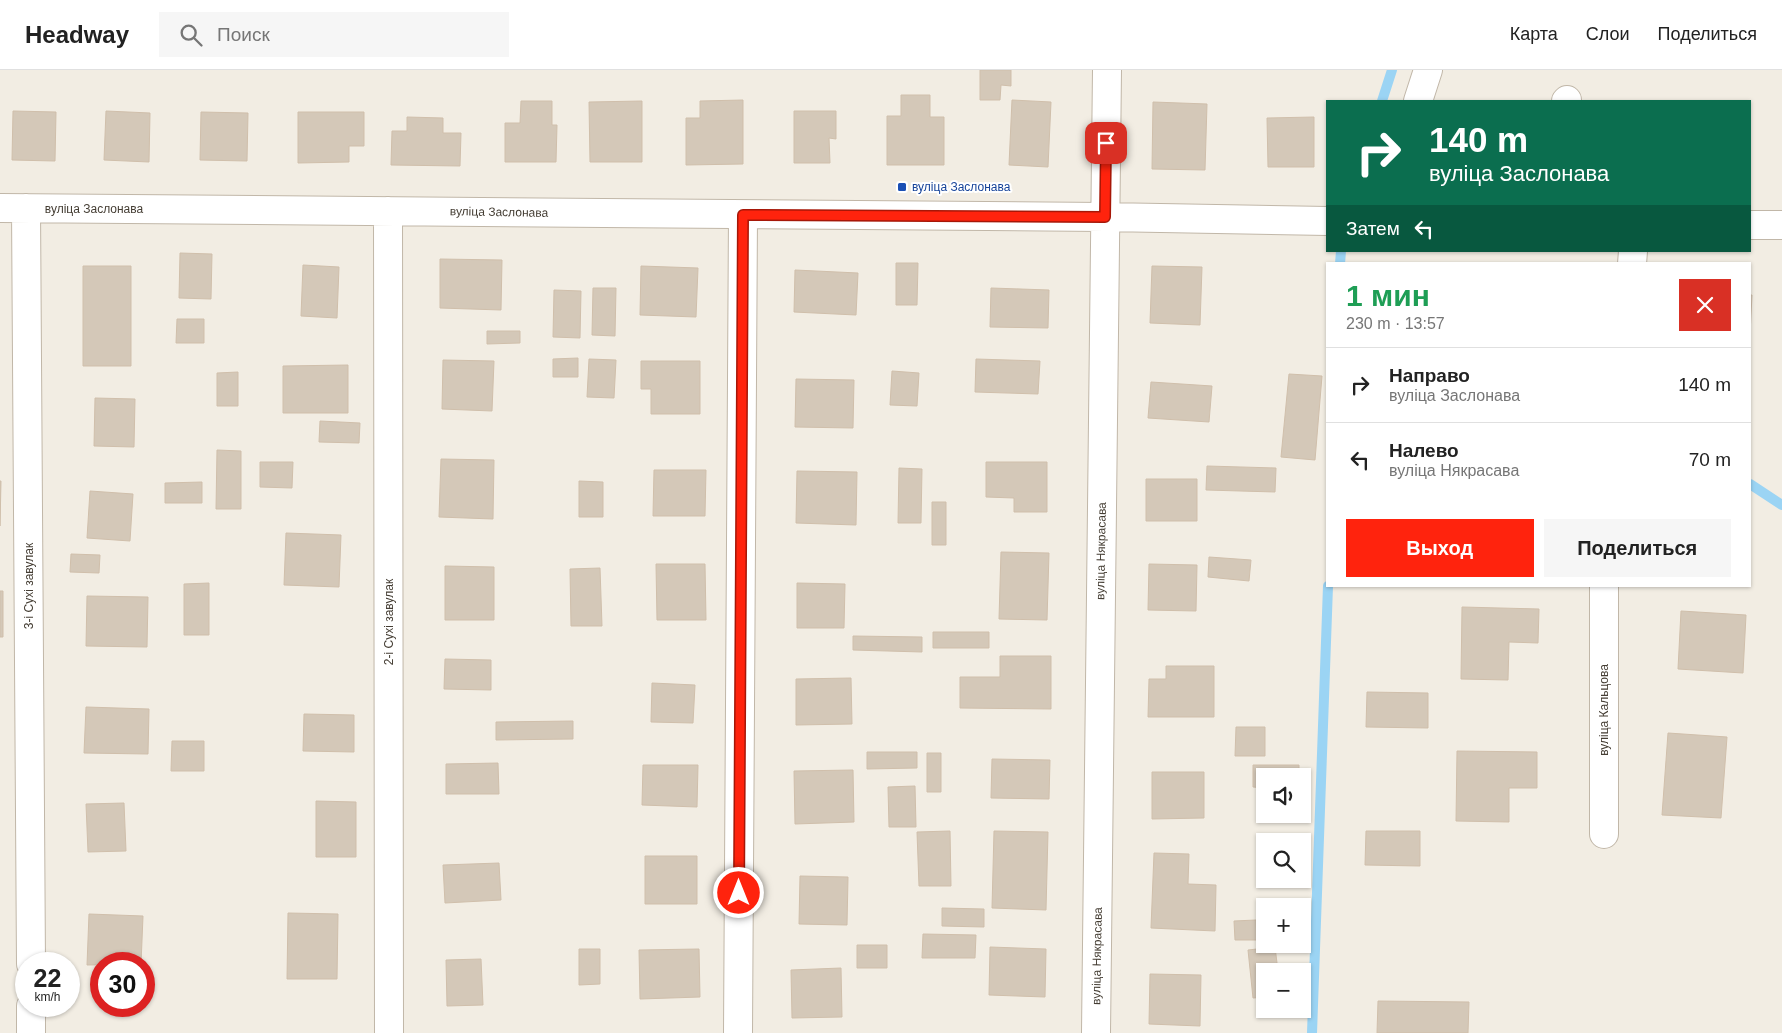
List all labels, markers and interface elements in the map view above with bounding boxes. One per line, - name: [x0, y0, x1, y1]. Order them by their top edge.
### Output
- search box: [159, 12, 509, 57]
- text: Headway: [25, 21, 129, 48]
- icon: search: [177, 21, 205, 49]
- text: Поиск: [217, 24, 270, 45]
- text: Карта: [1510, 24, 1558, 44]
- text: Слои: [1586, 24, 1630, 44]
- text: Поделиться: [1658, 24, 1757, 44]
- icon: right: [1346, 120, 1411, 185]
- text: 140 m: [1429, 120, 1528, 159]
- pin: [1085, 122, 1127, 164]
- icon: arrive: [1092, 129, 1120, 157]
- text: вуліца Заслонава: [1429, 161, 1609, 186]
- place label: вуліца Заслонава: [912, 180, 1011, 194]
- marker: вуліца Заслонава: [896, 181, 908, 193]
- street label: вуліца Заслонава: [45, 202, 143, 216]
- street label: вуліца Заслонава: [450, 204, 549, 220]
- icon: left: [1410, 215, 1438, 243]
- text: Затем: [1346, 218, 1400, 239]
- text: 1 мин: [1346, 279, 1430, 312]
- button: close: [1679, 279, 1731, 331]
- text: 230 m · 13:57: [1346, 315, 1445, 332]
- text: Направо: [1389, 365, 1470, 386]
- icon: right: [1346, 371, 1374, 399]
- text: 140 m: [1678, 374, 1731, 395]
- text: вуліца Заслонава: [1389, 387, 1520, 404]
- text: Налево: [1389, 440, 1459, 461]
- icon: left: [1346, 446, 1374, 474]
- text: 70 m: [1689, 449, 1731, 470]
- text: вуліца Някрасава: [1389, 462, 1519, 479]
- street label: вуліца Някрасава: [1093, 502, 1109, 600]
- button: Выход: [1346, 519, 1534, 577]
- button: Поделиться: [1544, 519, 1731, 577]
- street label: 3-і Сухі завулак: [22, 542, 36, 629]
- street label: 2-і Сухі завулак: [382, 578, 396, 665]
- street label: вуліца Кальцова: [1597, 664, 1611, 756]
- map controls: [1256, 768, 1311, 1018]
- button: sound: [1256, 768, 1311, 823]
- button: search: [1256, 833, 1311, 888]
- position arrow: [712, 866, 764, 918]
- button: +: [1256, 898, 1311, 953]
- street label: вуліца Някрасава: [1089, 907, 1105, 1005]
- speed limit sign: 30: [90, 952, 155, 1017]
- button: −: [1256, 963, 1311, 1018]
- text: 22: [34, 964, 61, 992]
- text: km/h: [34, 990, 61, 1004]

